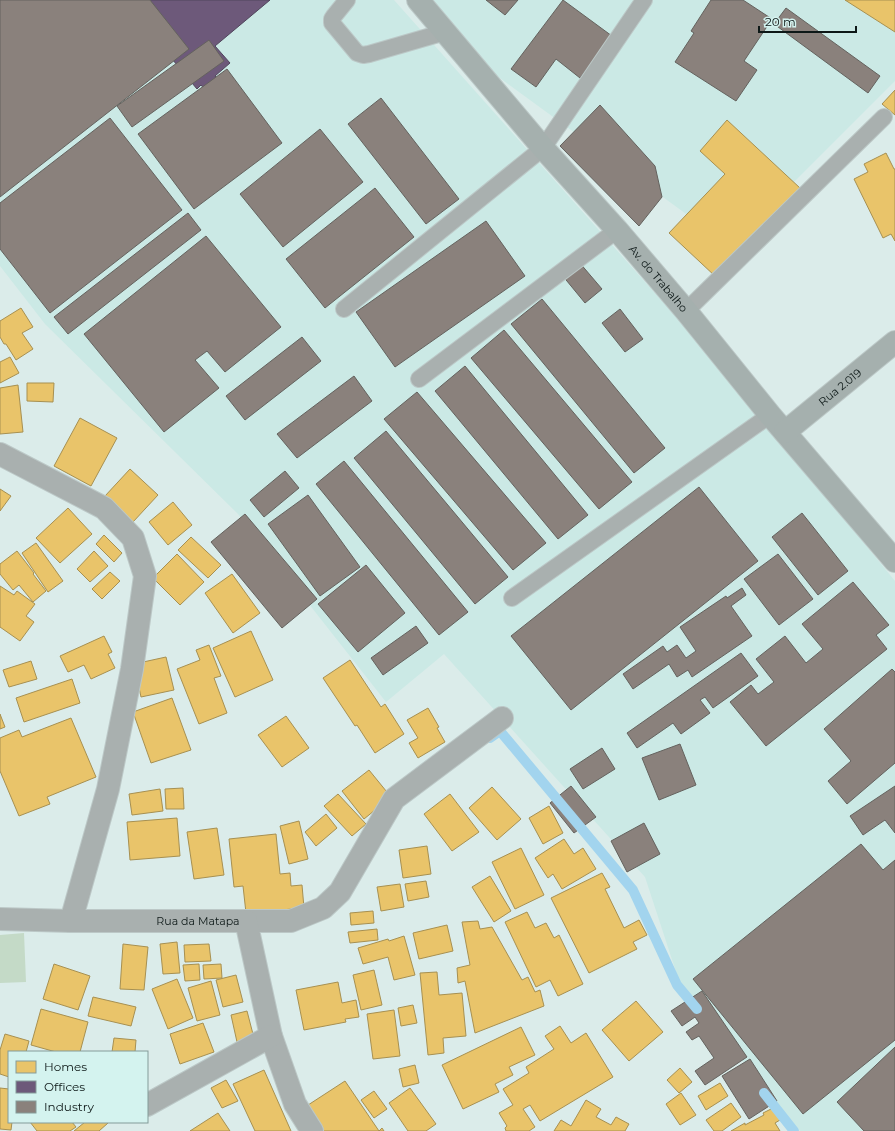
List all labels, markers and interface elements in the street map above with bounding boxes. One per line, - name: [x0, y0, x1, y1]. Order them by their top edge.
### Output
- scale bar: [759, 8, 856, 34]
- text: 20 m: [765, 14, 796, 29]
- street label: Av. do Trabalho: [626, 242, 691, 315]
- street label: Rua 2.019: [816, 365, 864, 409]
- street label: Rua da Matapa: [156, 914, 240, 928]
- legend: [8, 1051, 148, 1123]
- text: Homes: [44, 1059, 87, 1074]
- text: Offices: [44, 1079, 85, 1094]
- text: Industry: [44, 1099, 94, 1114]

